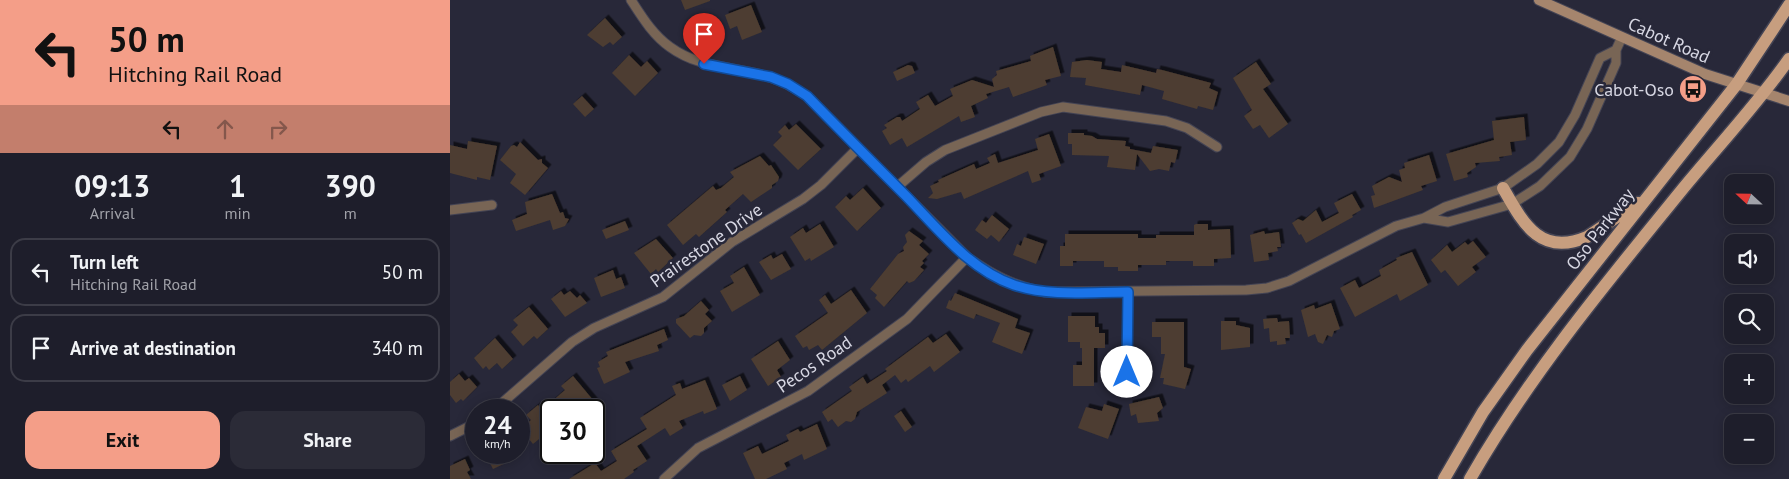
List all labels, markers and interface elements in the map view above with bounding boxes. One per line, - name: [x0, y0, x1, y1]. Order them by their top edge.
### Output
- street label: Cabot Road: [1624, 12, 1714, 68]
- pin: [683, 13, 725, 64]
- text: 50 m: [108, 16, 185, 62]
- icon: left: [25, 20, 90, 85]
- icon: arrive: [690, 20, 718, 48]
- text: Hitching Rail Road: [108, 60, 282, 88]
- bus stop icon: Cabot-Oso: [1678, 74, 1708, 104]
- place label: Cabot-Oso: [1594, 78, 1674, 101]
- icon: left: [158, 115, 186, 143]
- icon: ahead: [211, 115, 239, 143]
- icon: right: [264, 115, 292, 143]
- text: 09:13: [74, 166, 150, 205]
- text: 1: [229, 166, 246, 205]
- text: 390: [325, 166, 376, 205]
- north arrow: [1724, 174, 1774, 224]
- map controls: [1724, 174, 1774, 464]
- street label: Oso Parkway: [1561, 183, 1640, 275]
- street label: Prairestone Drive: [645, 198, 767, 292]
- text: Arrival: [90, 203, 135, 223]
- text: min: [225, 203, 251, 223]
- text: m: [344, 203, 357, 223]
- button: sound: [1724, 234, 1774, 284]
- text: Turn left: [70, 250, 139, 274]
- icon: left: [27, 258, 55, 286]
- text: 50 m: [382, 260, 423, 284]
- text: Hitching Rail Road: [70, 274, 197, 294]
- button: search: [1724, 294, 1774, 344]
- street label: Pecos Road: [772, 330, 856, 398]
- icon: arrive: [27, 334, 55, 362]
- text: Arrive at destination: [70, 336, 236, 360]
- text: 340 m: [371, 336, 423, 360]
- position arrow: [1100, 345, 1152, 397]
- button: +: [1724, 354, 1774, 404]
- speed limit sign: 30: [540, 399, 605, 464]
- text: 24: [483, 409, 512, 441]
- button: Exit: [25, 411, 220, 469]
- button: Share: [230, 411, 425, 469]
- button: −: [1724, 414, 1774, 464]
- text: km/h: [484, 436, 511, 451]

